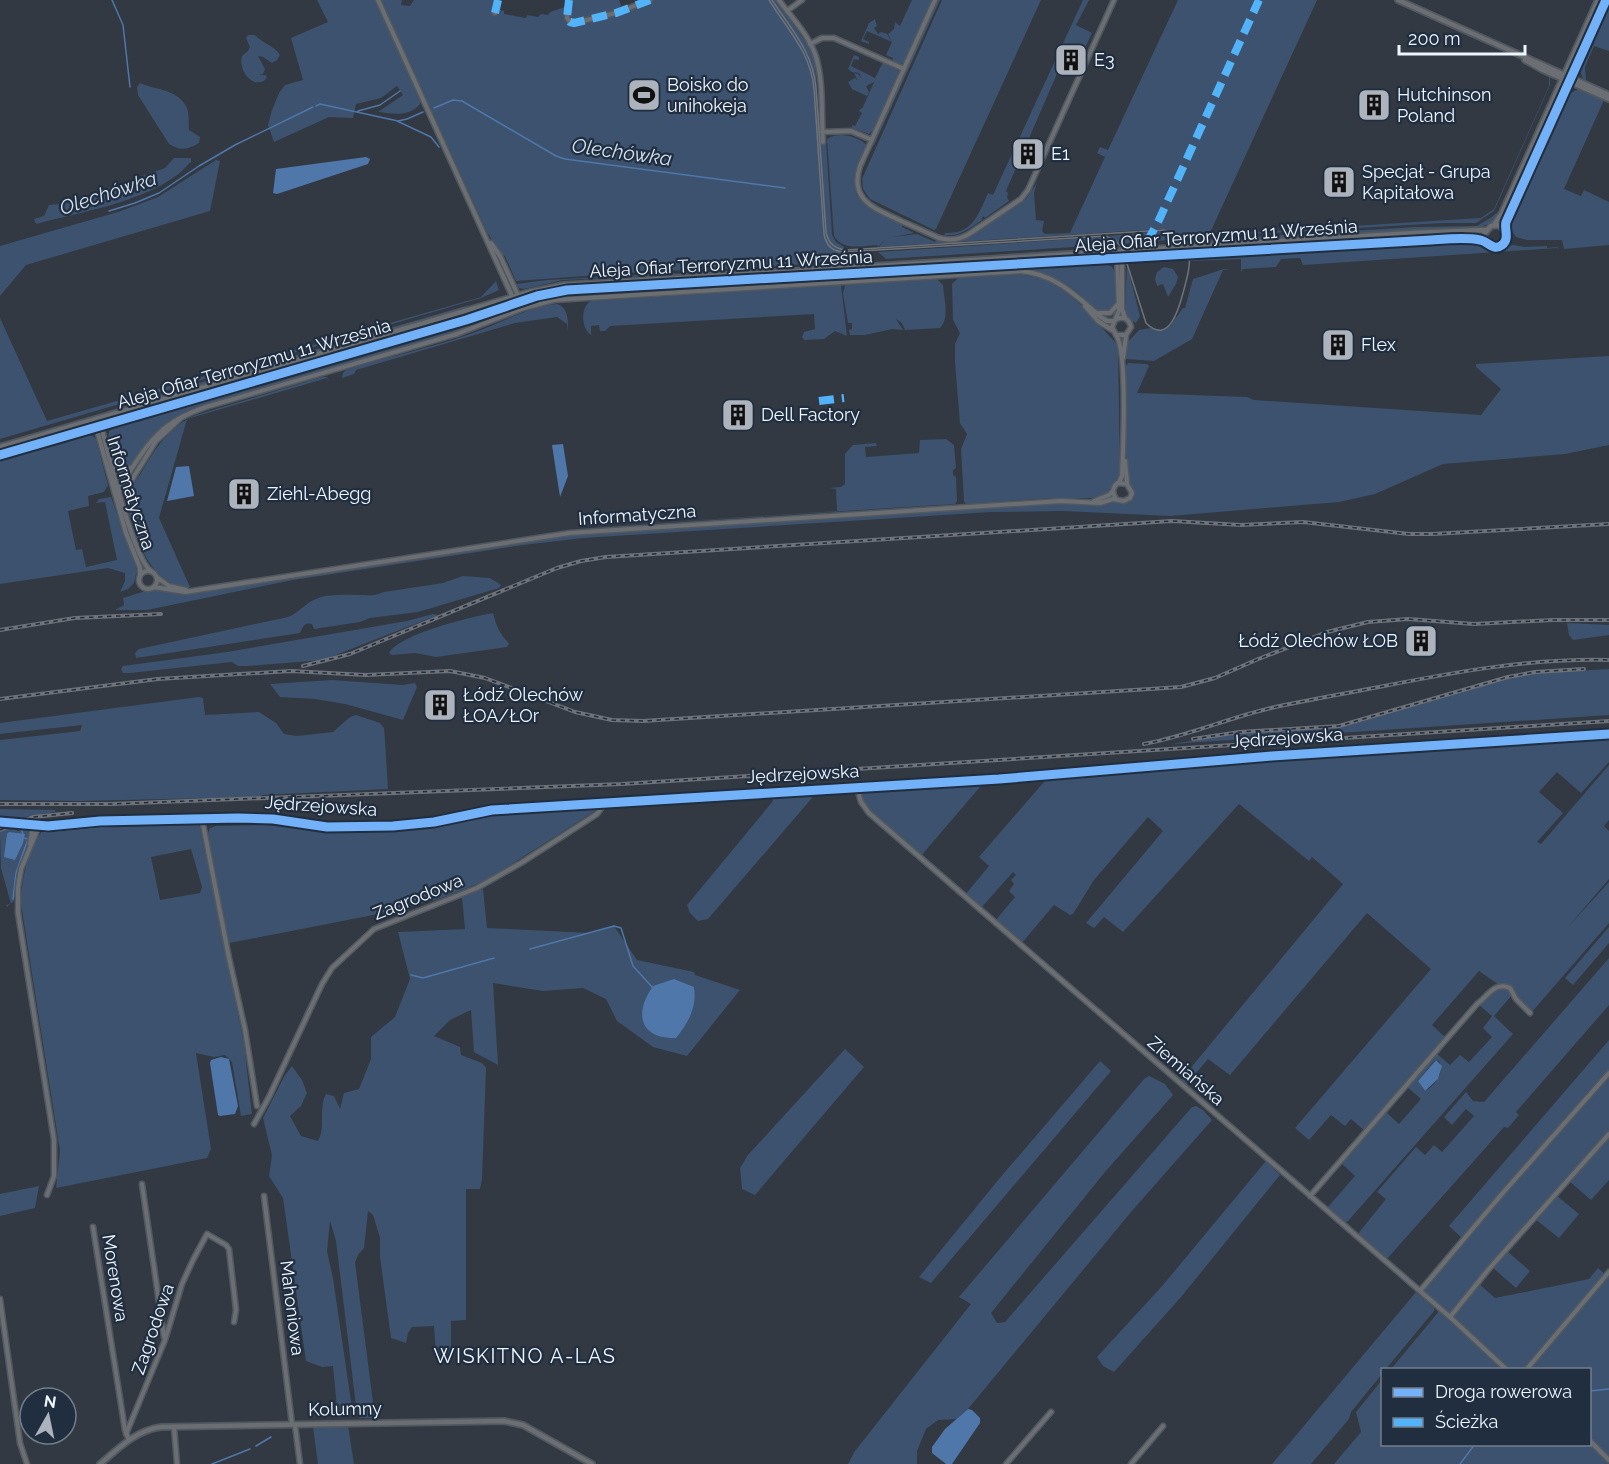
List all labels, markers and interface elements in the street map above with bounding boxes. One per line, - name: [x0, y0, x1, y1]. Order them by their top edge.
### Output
- scale bar: [1399, 18, 1525, 56]
- text: 200 m: [1408, 28, 1461, 49]
- building icon: E3: [1053, 42, 1089, 78]
- place label: E3: [1094, 49, 1115, 70]
- place label: Boisko do unihokeja: [667, 74, 749, 116]
- sports icon: Boisko do unihokeja: [626, 77, 662, 113]
- place label: Hutchinson Poland: [1397, 84, 1492, 126]
- building icon: Hutchinson Poland: [1356, 87, 1392, 123]
- water label: Olechówka: [570, 133, 674, 171]
- building icon: E1: [1010, 136, 1046, 172]
- place label: E1: [1051, 143, 1070, 164]
- place label: Specjał - Grupa Kapitałowa: [1362, 161, 1491, 203]
- building icon: Specjał - Grupa Kapitałowa: [1321, 164, 1357, 200]
- water label: Olechówka: [56, 166, 160, 220]
- street label: Aleja Ofiar Terroryzmu 11 Września: [1074, 215, 1358, 256]
- street label: Aleja Ofiar Terroryzmu 11 Września: [589, 246, 873, 281]
- street label: Aleja Ofiar Terroryzmu 11 Września: [115, 314, 393, 413]
- building icon: Flex: [1320, 327, 1356, 363]
- place label: Flex: [1361, 334, 1396, 355]
- building icon: Dell Factory: [720, 397, 756, 433]
- place label: Dell Factory: [761, 404, 860, 425]
- street label: Informatyczna: [103, 433, 160, 552]
- building icon: Ziehl-Abegg: [226, 476, 262, 512]
- place label: Ziehl-Abegg: [267, 483, 372, 504]
- street label: Informatyczna: [577, 500, 697, 529]
- building icon: Łódź Olechów ŁOB: [1403, 623, 1439, 659]
- place label: Łódź Olechów ŁOB: [1238, 630, 1398, 651]
- place label: Łódź Olechów ŁOA/ŁOr: [463, 684, 584, 726]
- building icon: Łódź Olechów ŁOA/ŁOr: [422, 687, 458, 723]
- street label: Jędrzejowska: [1230, 723, 1344, 752]
- street label: Jędrzejowska: [746, 760, 860, 787]
- street label: Jędrzejowska: [264, 791, 378, 820]
- street label: Zagrodowa: [370, 869, 466, 924]
- street label: Ziemiańska: [1144, 1032, 1229, 1110]
- street label: Morenowa: [98, 1233, 133, 1323]
- street label: Mahoniowa: [276, 1259, 309, 1357]
- street label: Zagrodowa: [127, 1281, 178, 1377]
- district label: WISKITNO A-LAS: [434, 1344, 616, 1368]
- legend: [1381, 1368, 1591, 1446]
- text: Droga rowerowa: [1435, 1381, 1572, 1402]
- north arrow: [18, 1386, 78, 1446]
- text: N: [43, 1391, 58, 1412]
- street label: Kolumny: [308, 1397, 382, 1420]
- text: Ścieżka: [1435, 1410, 1498, 1432]

